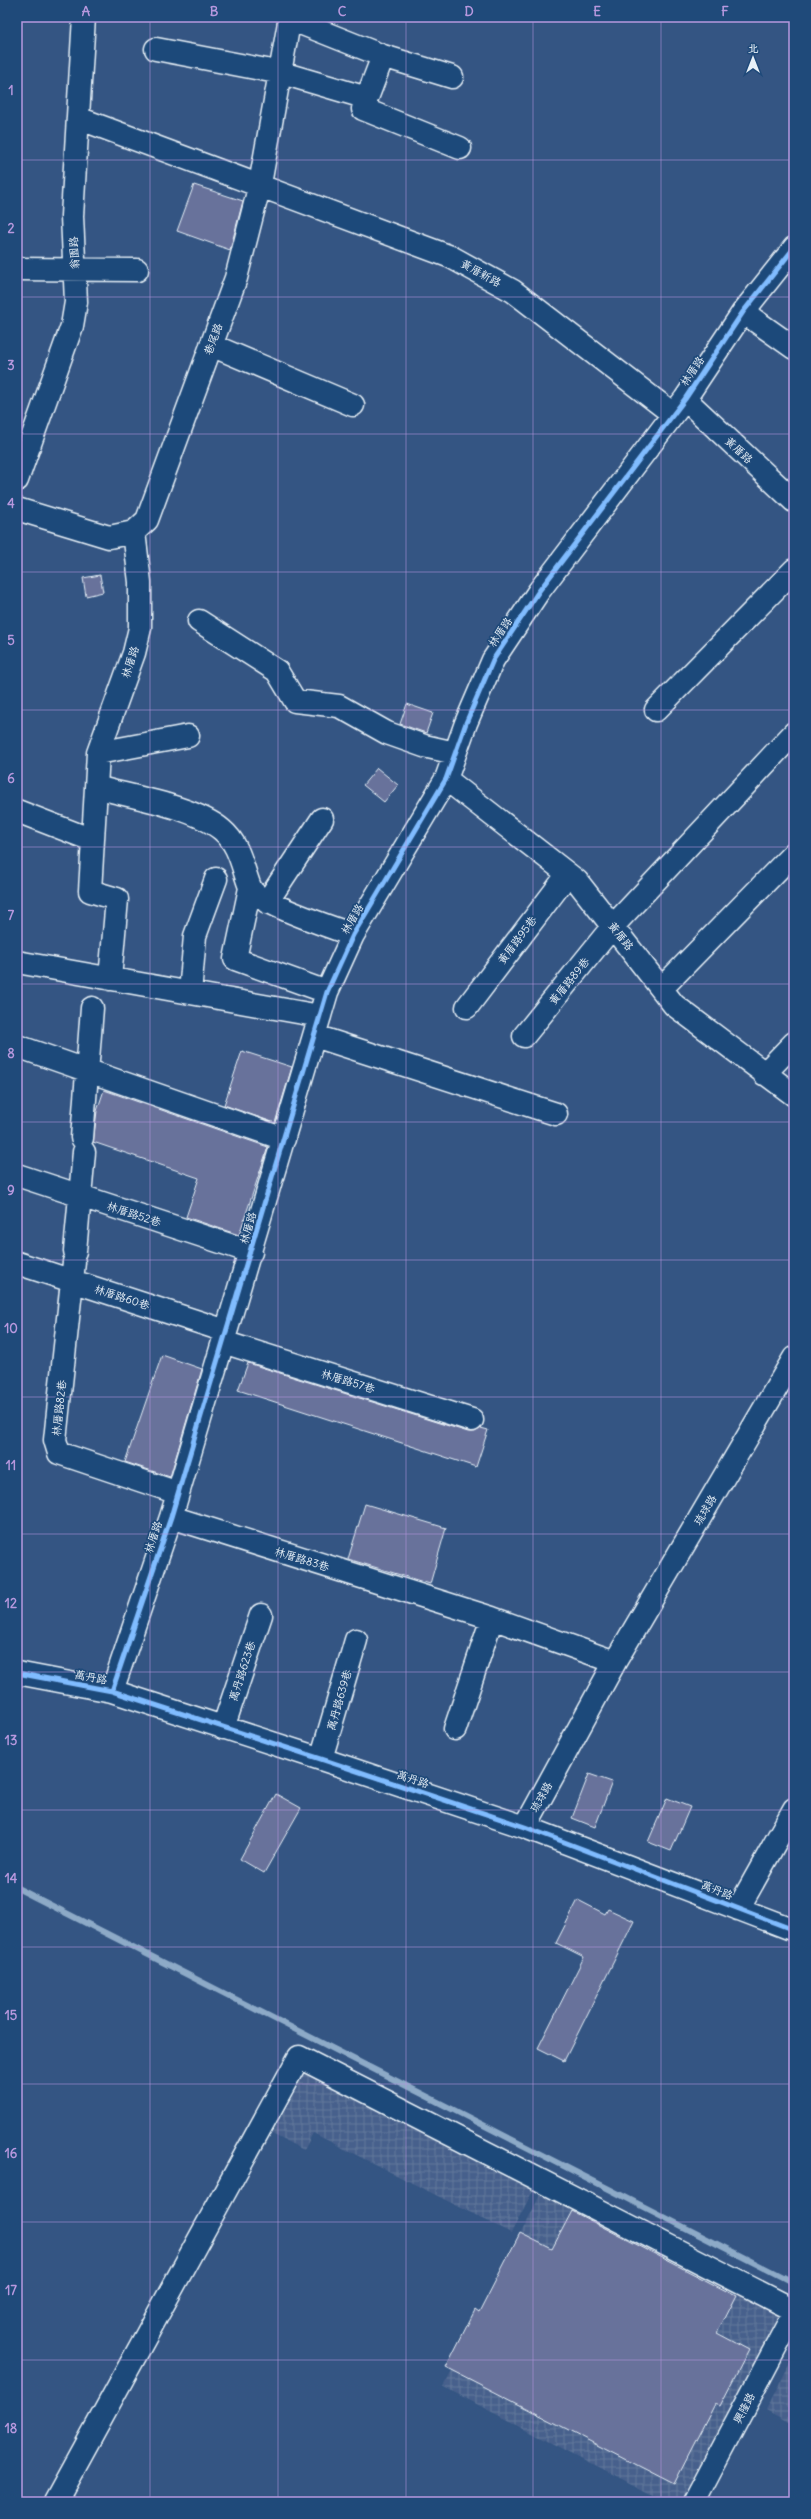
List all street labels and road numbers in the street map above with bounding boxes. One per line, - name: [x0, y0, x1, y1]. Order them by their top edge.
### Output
- street label: 翁園路: [66, 236, 82, 270]
- street label: 黃厝新路: [458, 256, 504, 290]
- street label: 巷尾路: [201, 321, 225, 357]
- street label: 林厝路: [677, 353, 707, 389]
- street label: 黃厝路: [722, 434, 756, 466]
- street label: 林厝路: [485, 614, 515, 650]
- street label: 林厝路: [118, 644, 142, 680]
- street label: 林厝路: [338, 901, 366, 937]
- street label: 黃厝路95巷: [494, 913, 540, 967]
- street label: 黃厝路: [605, 919, 637, 953]
- street label: 黃厝路89巷: [546, 955, 592, 1007]
- street label: 林厝路52巷: [105, 1199, 163, 1229]
- street label: 林厝路: [237, 1210, 259, 1246]
- street label: 林厝路60巷: [92, 1281, 152, 1313]
- street label: 林厝路57巷: [319, 1366, 377, 1396]
- street label: 林厝路82巷: [49, 1379, 69, 1437]
- street label: 琉球路: [691, 1492, 719, 1528]
- street label: 林厝路: [141, 1519, 165, 1555]
- street label: 林厝路83巷: [273, 1544, 331, 1574]
- street label: 萬丹路623巷: [226, 1639, 258, 1703]
- street label: 萬丹路: [74, 1667, 108, 1687]
- street label: 萬丹路639巷: [324, 1668, 354, 1732]
- street label: 萬丹路: [395, 1767, 431, 1791]
- street label: 琉球路: [527, 1779, 555, 1815]
- street label: 萬丹路: [699, 1878, 735, 1902]
- street label: 興隆路: [730, 2390, 758, 2426]

